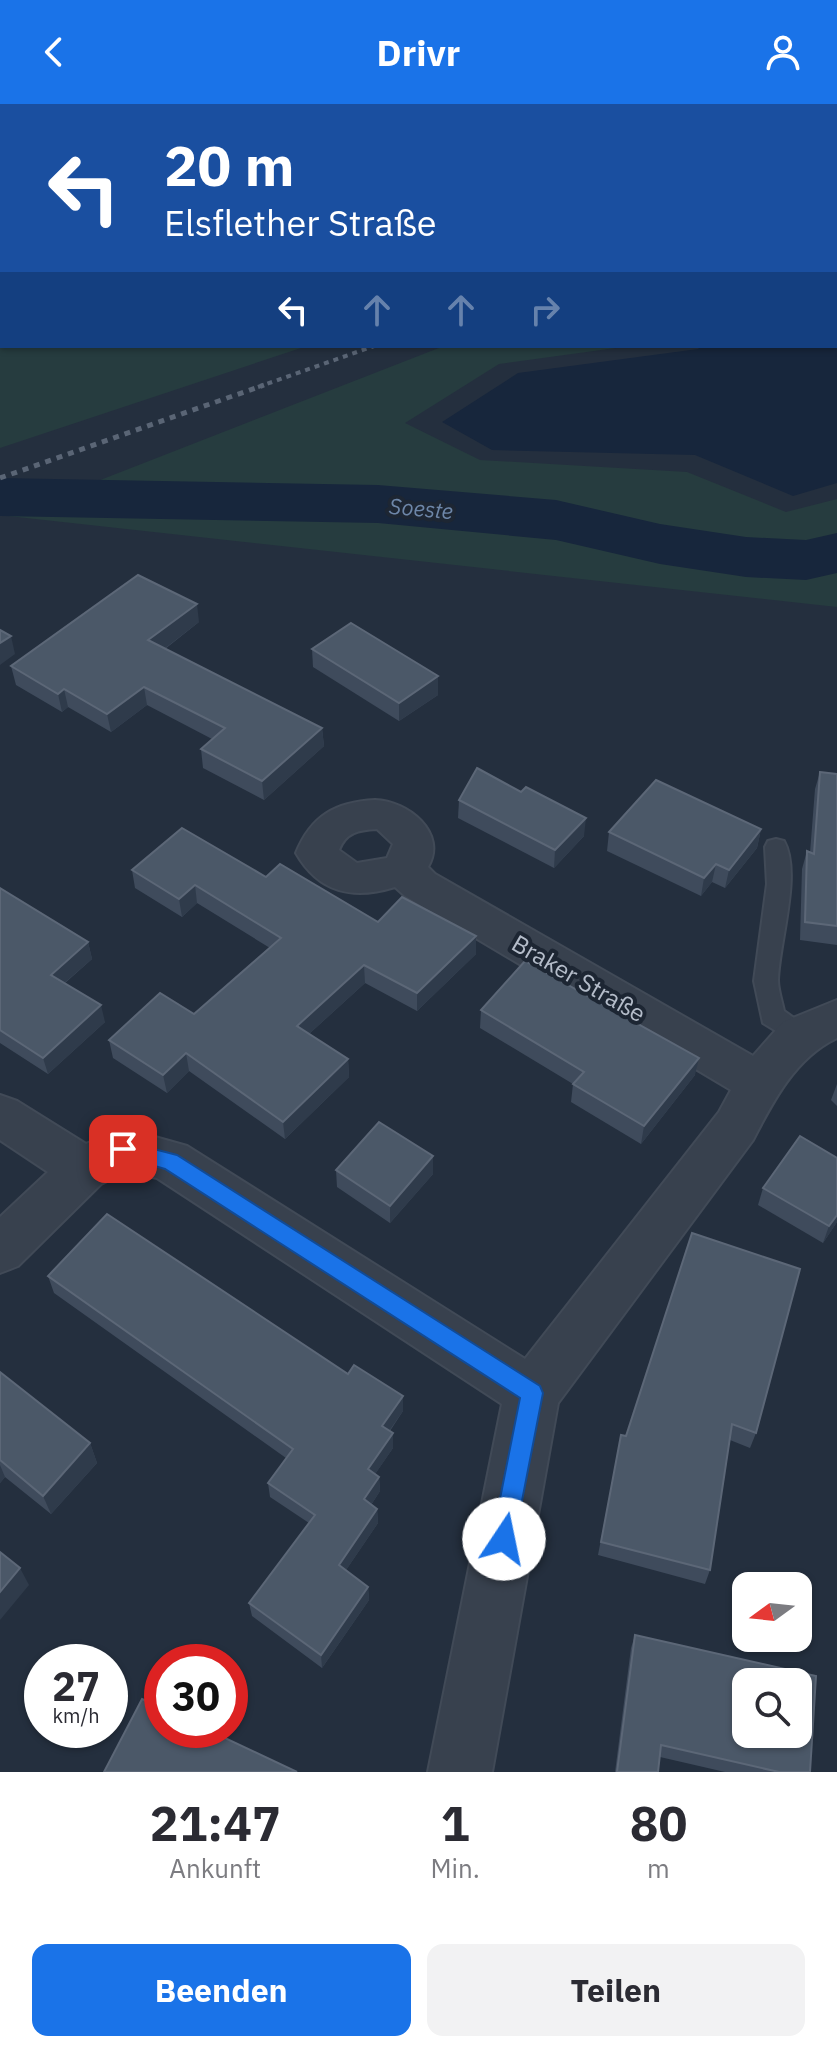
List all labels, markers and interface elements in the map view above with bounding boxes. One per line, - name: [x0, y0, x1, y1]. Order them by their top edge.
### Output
- text: Drivr: [377, 29, 460, 76]
- icon: back: [32, 30, 76, 74]
- icon: person: [761, 30, 805, 74]
- text: 20 m: [164, 129, 294, 201]
- icon: left: [32, 136, 136, 240]
- text: Elsflether Straße: [164, 199, 437, 246]
- icon: left: [271, 288, 315, 332]
- icon: ahead: [355, 288, 399, 332]
- icon: ahead: [439, 288, 483, 332]
- icon: right: [523, 288, 567, 332]
- water label: Soeste: [388, 491, 454, 525]
- street label: Braker Straße: [506, 927, 652, 1029]
- pin: [89, 1115, 157, 1183]
- icon: arrive: [101, 1127, 145, 1171]
- position arrow: [462, 1497, 546, 1581]
- north arrow: [732, 1572, 812, 1652]
- map controls: [732, 1572, 812, 1748]
- speed limit sign: 30: [144, 1644, 248, 1748]
- text: 27: [52, 1660, 100, 1712]
- button: search: [732, 1668, 812, 1748]
- text: km/h: [52, 1702, 100, 1729]
- text: 21:47: [150, 1792, 281, 1854]
- text: 1: [441, 1792, 470, 1854]
- text: 80: [630, 1792, 687, 1854]
- text: Ankunft: [169, 1851, 261, 1885]
- text: Min.: [430, 1851, 480, 1885]
- text: m: [647, 1851, 670, 1885]
- button: Beenden: [32, 1944, 411, 2036]
- button: Teilen: [427, 1944, 805, 2036]

